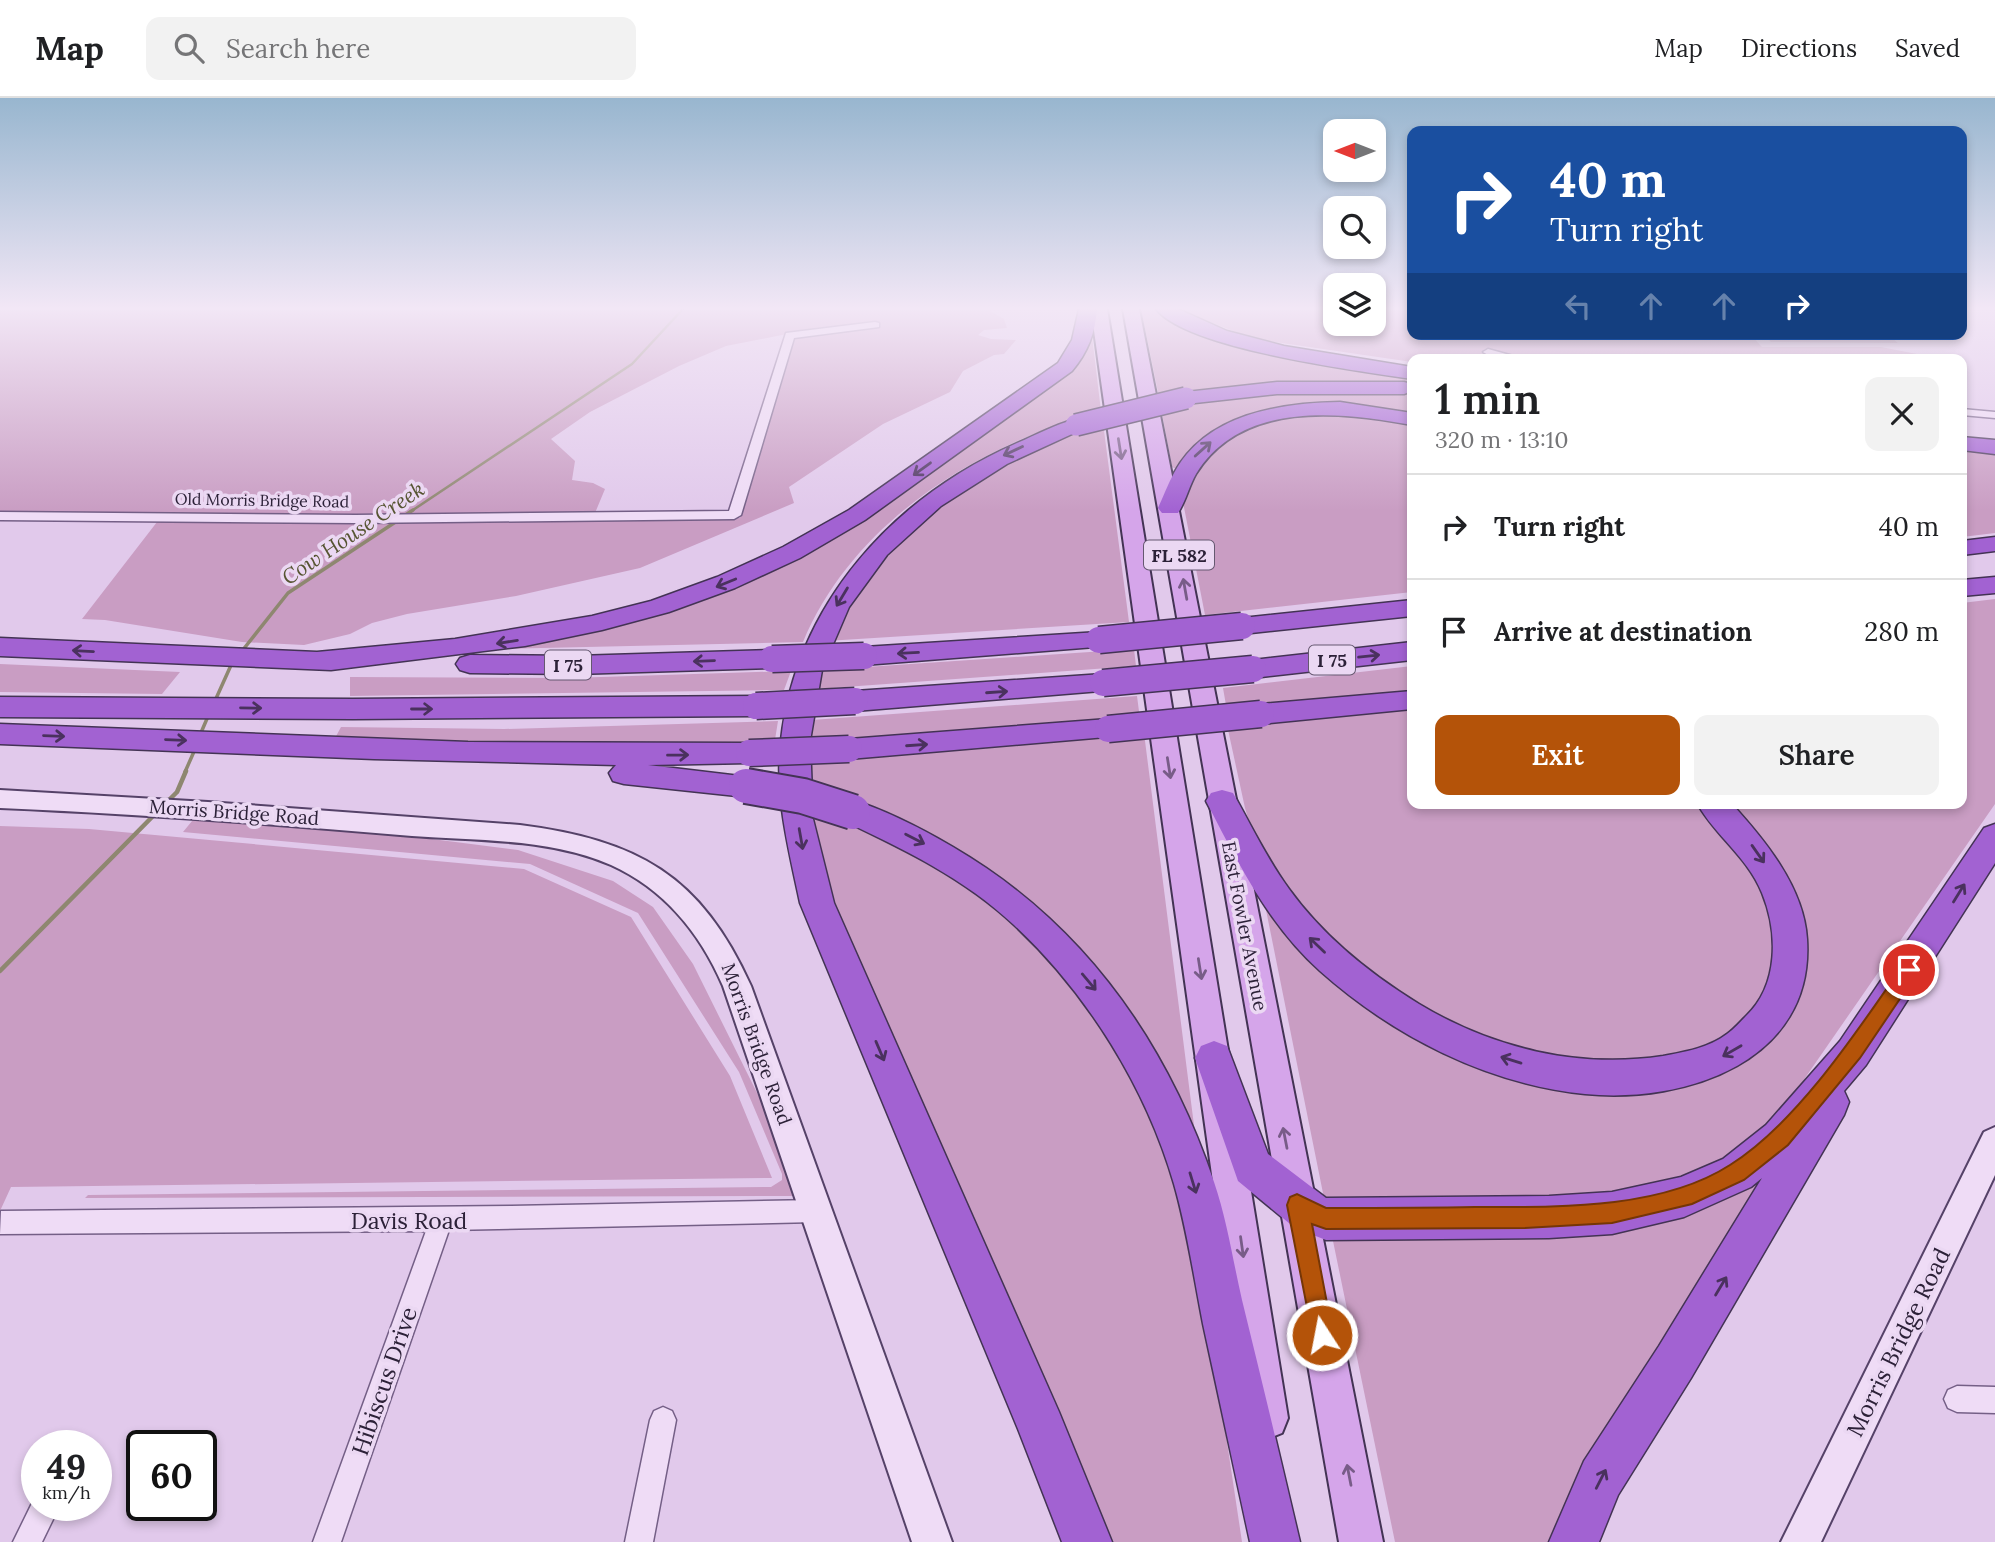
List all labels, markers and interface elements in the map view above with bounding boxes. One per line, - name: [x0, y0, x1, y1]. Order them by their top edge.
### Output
- search box: [146, 17, 636, 80]
- text: Map: [35, 27, 104, 69]
- icon: search: [170, 29, 208, 67]
- text: Search here: [226, 32, 370, 65]
- text: Map: [1654, 33, 1703, 64]
- text: Directions: [1741, 33, 1857, 64]
- text: Saved: [1895, 33, 1960, 64]
- north arrow: [1323, 119, 1386, 182]
- map controls: [1323, 119, 1386, 336]
- text: 40 m: [1550, 148, 1666, 210]
- icon: right: [1435, 154, 1526, 245]
- button: search: [1323, 196, 1386, 259]
- text: Turn right: [1550, 209, 1703, 250]
- button: layers: [1323, 273, 1386, 336]
- icon: left: [1559, 287, 1597, 325]
- icon: ahead: [1632, 287, 1670, 325]
- icon: ahead: [1705, 287, 1743, 325]
- icon: right: [1778, 287, 1816, 325]
- text: 1 min: [1435, 372, 1540, 426]
- button: close: [1865, 377, 1939, 451]
- text: 320 m · 13:10: [1435, 425, 1569, 454]
- one-way arrow: [1114, 437, 1127, 460]
- one-way arrow: [1194, 441, 1212, 457]
- one-way arrow: [1003, 445, 1024, 459]
- one-way arrow: [913, 462, 932, 476]
- water label: Cow House Creek: [277, 475, 429, 591]
- street label: Old Morris Bridge Road: [175, 488, 350, 512]
- icon: right: [1435, 508, 1473, 546]
- text: Turn right: [1494, 510, 1625, 543]
- text: 40 m: [1879, 510, 1939, 543]
- road number: FL 582: [1144, 541, 1214, 570]
- one-way arrow: [716, 578, 738, 591]
- one-way arrow: [1178, 578, 1191, 601]
- one-way arrow: [835, 586, 849, 606]
- icon: arrive: [1435, 613, 1473, 651]
- text: Arrive at destination: [1494, 615, 1752, 648]
- text: 280 m: [1864, 615, 1939, 648]
- one-way arrow: [496, 636, 519, 649]
- one-way arrow: [72, 645, 95, 658]
- road number: I 75: [1309, 646, 1355, 674]
- one-way arrow: [897, 647, 920, 660]
- one-way arrow: [1357, 649, 1380, 662]
- road number: I 75: [545, 650, 591, 680]
- one-way arrow: [692, 655, 715, 668]
- one-way arrow: [985, 685, 1007, 698]
- one-way arrow: [239, 701, 262, 715]
- one-way arrow: [410, 702, 433, 715]
- button: Exit: [1435, 715, 1680, 795]
- button: Share: [1694, 715, 1939, 795]
- one-way arrow: [42, 729, 65, 742]
- one-way arrow: [165, 734, 188, 747]
- one-way arrow: [906, 739, 929, 752]
- one-way arrow: [666, 748, 689, 762]
- one-way arrow: [1162, 756, 1175, 779]
- street label: Morris Bridge Road: [148, 794, 320, 830]
- one-way arrow: [795, 827, 808, 850]
- one-way arrow: [904, 833, 925, 846]
- street label: East Fowler Avenue: [1217, 839, 1273, 1013]
- one-way arrow: [1751, 844, 1765, 863]
- one-way arrow: [1953, 883, 1967, 903]
- one-way arrow: [1309, 936, 1326, 953]
- pin: [1879, 940, 1939, 1000]
- icon: arrive: [1890, 951, 1928, 989]
- one-way arrow: [1194, 957, 1207, 979]
- street label: Morris Bridge Road: [717, 960, 797, 1128]
- one-way arrow: [1081, 973, 1097, 991]
- one-way arrow: [874, 1040, 887, 1062]
- one-way arrow: [1723, 1044, 1743, 1058]
- one-way arrow: [1500, 1053, 1522, 1066]
- one-way arrow: [1278, 1127, 1291, 1150]
- one-way arrow: [1188, 1172, 1201, 1194]
- street label: Davis Road: [351, 1206, 468, 1235]
- one-way arrow: [1236, 1235, 1249, 1258]
- street label: Morris Bridge Road: [1840, 1243, 1956, 1441]
- one-way arrow: [1714, 1277, 1728, 1297]
- position arrow: [1285, 1298, 1359, 1372]
- street label: Hibiscus Drive: [345, 1303, 423, 1459]
- speed limit sign: 60: [126, 1430, 217, 1521]
- text: 49: [47, 1444, 86, 1489]
- one-way arrow: [1341, 1464, 1355, 1487]
- one-way arrow: [1595, 1470, 1609, 1490]
- text: km/h: [42, 1481, 91, 1504]

